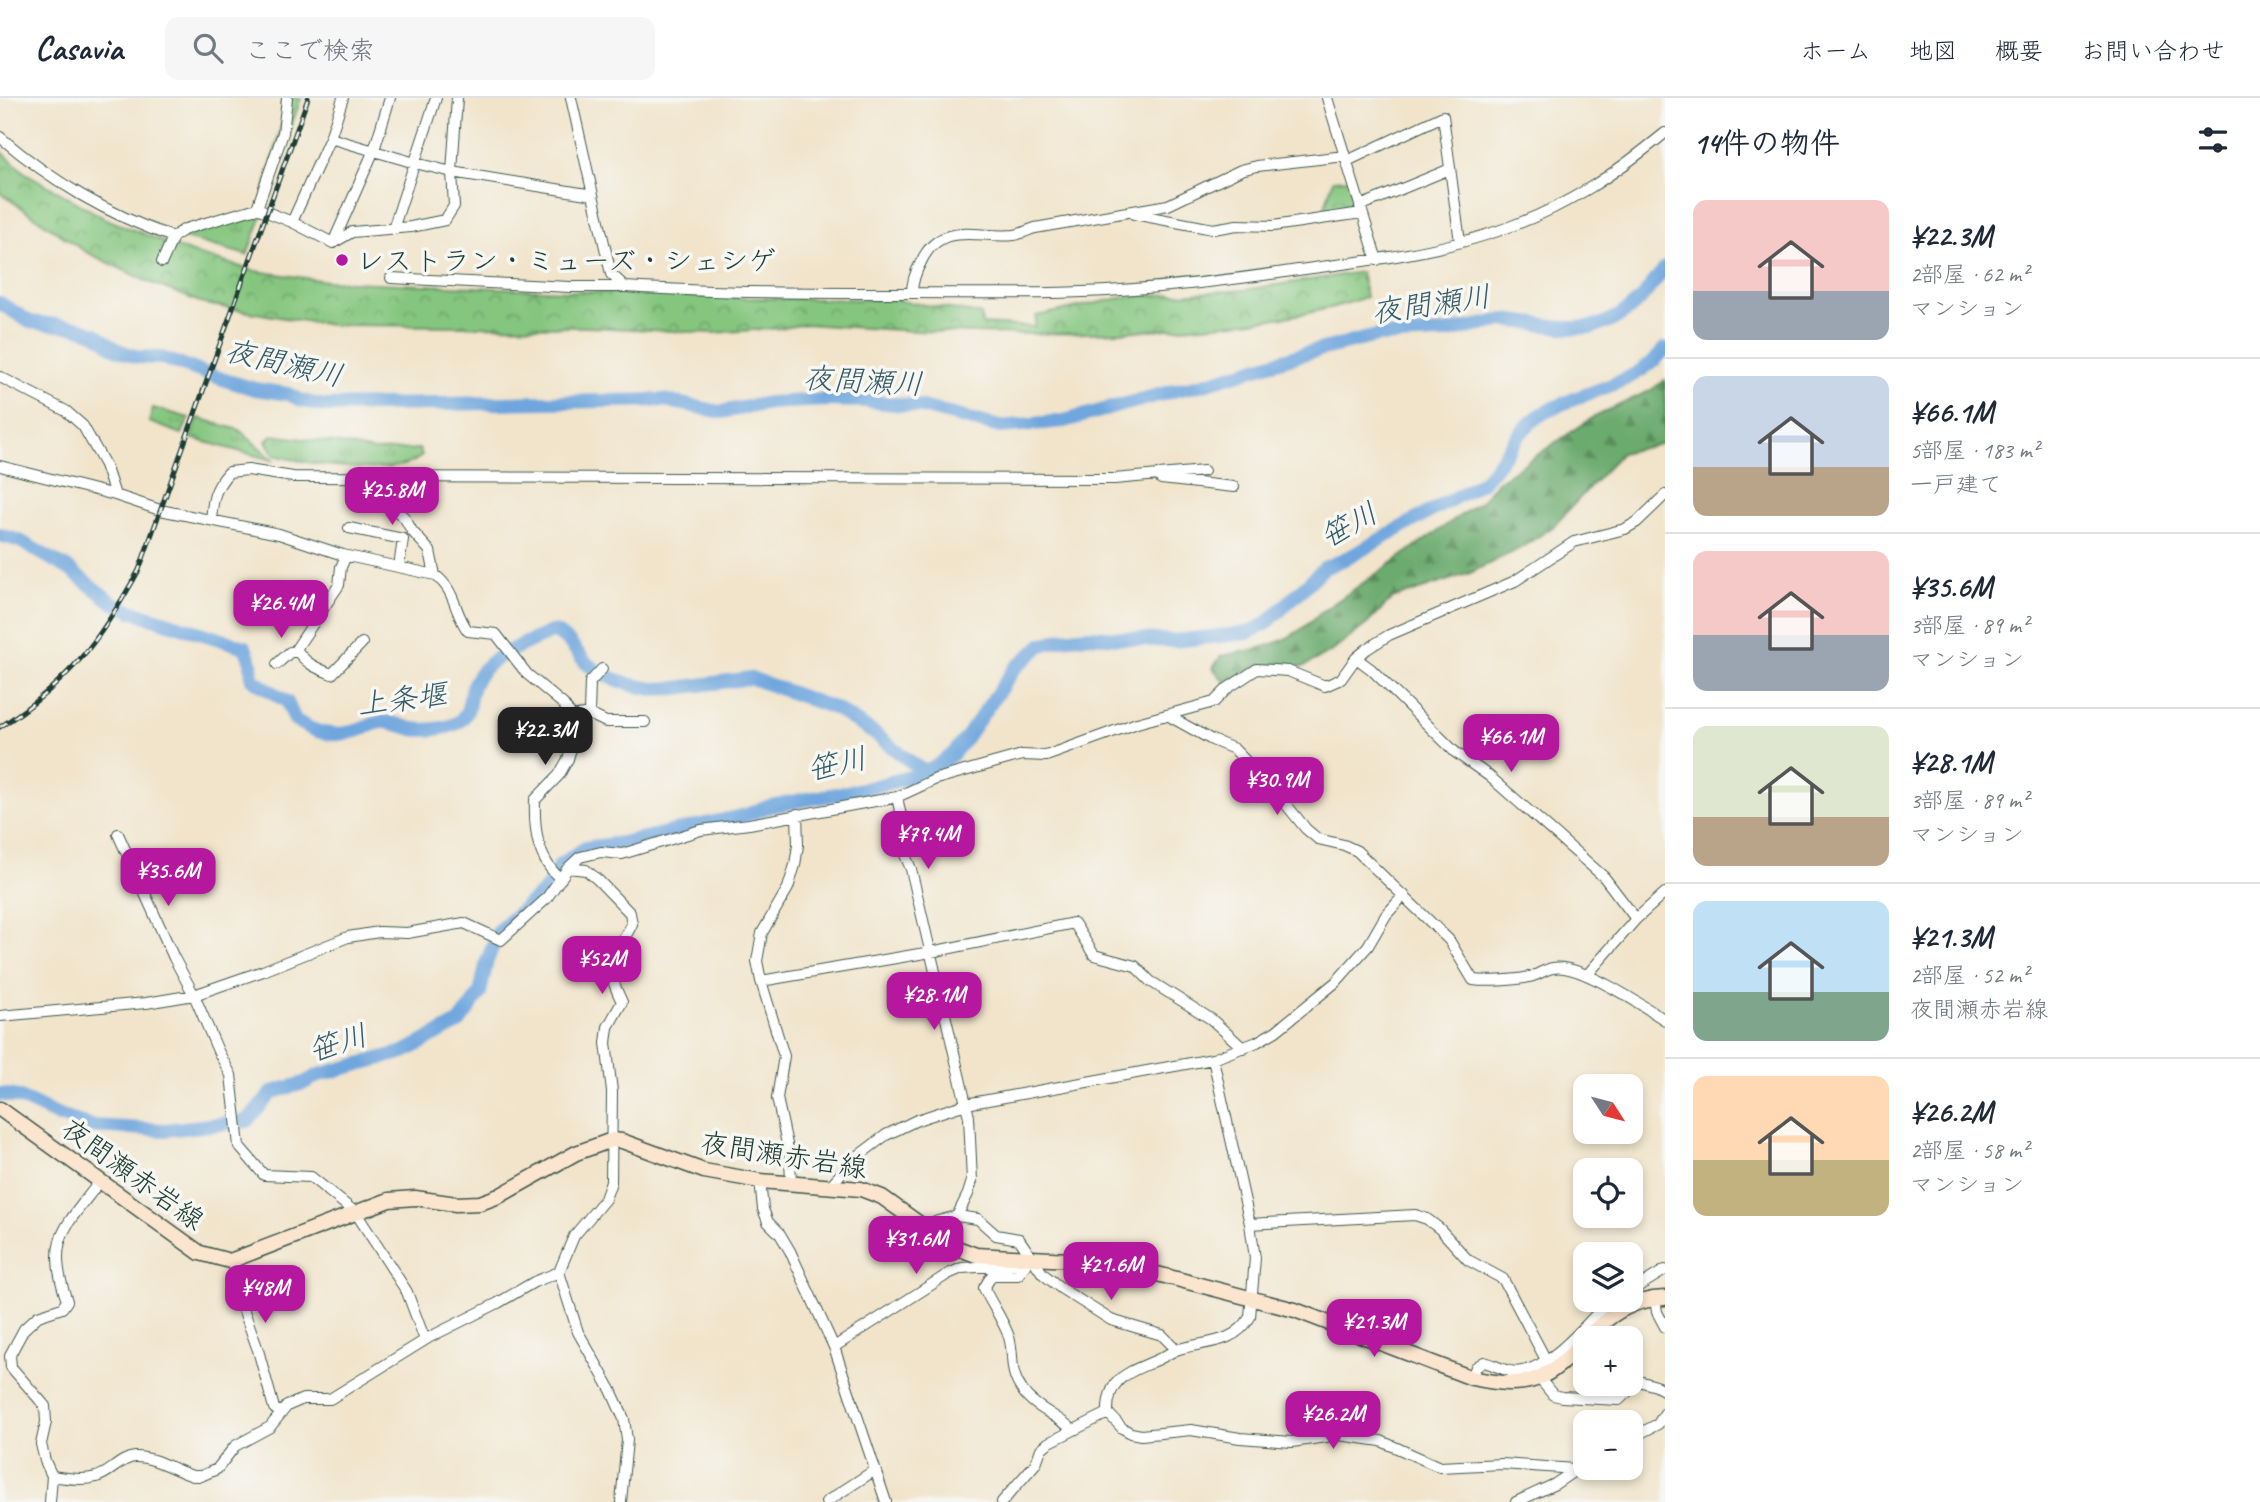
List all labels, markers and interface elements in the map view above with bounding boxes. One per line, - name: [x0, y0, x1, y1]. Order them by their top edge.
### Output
- search box: [165, 17, 655, 80]
- text: Casavia: [35, 27, 123, 69]
- icon: search: [189, 29, 227, 67]
- text: ここで検索: [245, 34, 375, 67]
- text: ホーム: [1800, 36, 1871, 66]
- text: 地図: [1909, 36, 1957, 66]
- text: 概要: [1995, 36, 2043, 66]
- text: お問い合わせ: [2081, 36, 2225, 66]
- icon: filters: [2194, 121, 2232, 159]
- text: 14件の物件: [1693, 124, 1840, 162]
- text: ¥22.3M: [1910, 217, 1992, 255]
- icon: home: [1749, 228, 1833, 312]
- place label: レストラン・ミューズ・シェシゲ: [356, 243, 776, 278]
- marker: レストラン・ミューズ・シェシゲ: [334, 252, 350, 268]
- text: 2部屋 · 62 m²: [1910, 260, 2028, 289]
- water label: 夜間瀬川: [1369, 277, 1493, 331]
- text: マンション: [1910, 294, 2024, 323]
- water label: 夜間瀬川: [221, 331, 347, 395]
- water label: 夜間瀬川: [802, 359, 924, 403]
- text: ¥66.1M: [1910, 393, 1993, 431]
- icon: home: [1749, 404, 1833, 488]
- text: 5部屋 · 183 m²: [1910, 436, 2039, 465]
- pin: ¥25.8M: [335, 468, 449, 527]
- text: 一戸建て: [1910, 470, 2002, 499]
- text: ¥25.8M: [361, 475, 423, 504]
- water label: 笹川: [1314, 494, 1384, 556]
- text: ¥35.6M: [1910, 568, 1992, 606]
- icon: home: [1749, 579, 1833, 663]
- pin: ¥26.4M: [224, 580, 338, 640]
- text: ¥26.4M: [249, 588, 313, 617]
- text: 3部屋 · 89 m²: [1910, 611, 2028, 640]
- text: マンション: [1910, 645, 2024, 674]
- water label: 上条堰: [355, 674, 452, 723]
- pin: ¥22.3M: [488, 708, 602, 767]
- pin: ¥66.1M: [1454, 714, 1568, 774]
- text: ¥22.3M: [514, 715, 576, 744]
- text: ¥66.1M: [1479, 722, 1543, 751]
- water label: 笹川: [803, 739, 871, 789]
- text: ¥28.1M: [1910, 743, 1992, 781]
- icon: home: [1749, 754, 1833, 838]
- pin: ¥30.9M: [1220, 758, 1334, 817]
- text: ¥30.9M: [1246, 765, 1308, 794]
- text: 3部屋 · 89 m²: [1910, 786, 2028, 815]
- pin: ¥79.4M: [871, 812, 985, 871]
- text: ¥79.4M: [897, 819, 959, 848]
- text: マンション: [1910, 820, 2024, 849]
- pin: ¥35.6M: [111, 848, 225, 908]
- text: ¥35.6M: [137, 856, 199, 885]
- text: ¥21.3M: [1910, 918, 1992, 956]
- icon: home: [1749, 929, 1833, 1013]
- pin: ¥52M: [561, 936, 643, 996]
- text: ¥52M: [578, 944, 626, 973]
- text: 2部屋 · 52 m²: [1910, 961, 2028, 990]
- pin: ¥28.1M: [877, 972, 991, 1032]
- text: ¥28.1M: [903, 980, 965, 1009]
- text: 夜間瀬赤岩線: [1910, 995, 2048, 1024]
- water label: 笹川: [304, 1016, 372, 1070]
- north arrow: [1573, 1074, 1643, 1144]
- map controls: [1573, 1074, 1643, 1480]
- text: ¥26.2M: [1910, 1093, 1992, 1131]
- icon: home: [1749, 1104, 1833, 1188]
- street label: 夜間瀬赤岩線: [55, 1110, 211, 1238]
- street label: 夜間瀬赤岩線: [698, 1125, 870, 1185]
- text: 2部屋 · 58 m²: [1910, 1136, 2028, 1165]
- button: locate: [1573, 1158, 1643, 1228]
- text: マンション: [1910, 1170, 2024, 1199]
- pin: ¥31.6M: [859, 1216, 973, 1276]
- text: ¥31.6M: [884, 1224, 948, 1253]
- pin: ¥21.6M: [1054, 1242, 1168, 1302]
- button: layers: [1573, 1242, 1643, 1312]
- text: ¥21.6M: [1079, 1250, 1143, 1279]
- pin: ¥48M: [224, 1266, 306, 1325]
- text: ¥48M: [241, 1273, 289, 1302]
- pin: ¥21.3M: [1317, 1300, 1431, 1359]
- text: ¥21.3M: [1343, 1307, 1405, 1336]
- button: +: [1573, 1326, 1643, 1396]
- pin: ¥26.2M: [1276, 1392, 1390, 1451]
- text: ¥26.2M: [1301, 1399, 1365, 1428]
- button: −: [1573, 1410, 1643, 1480]

